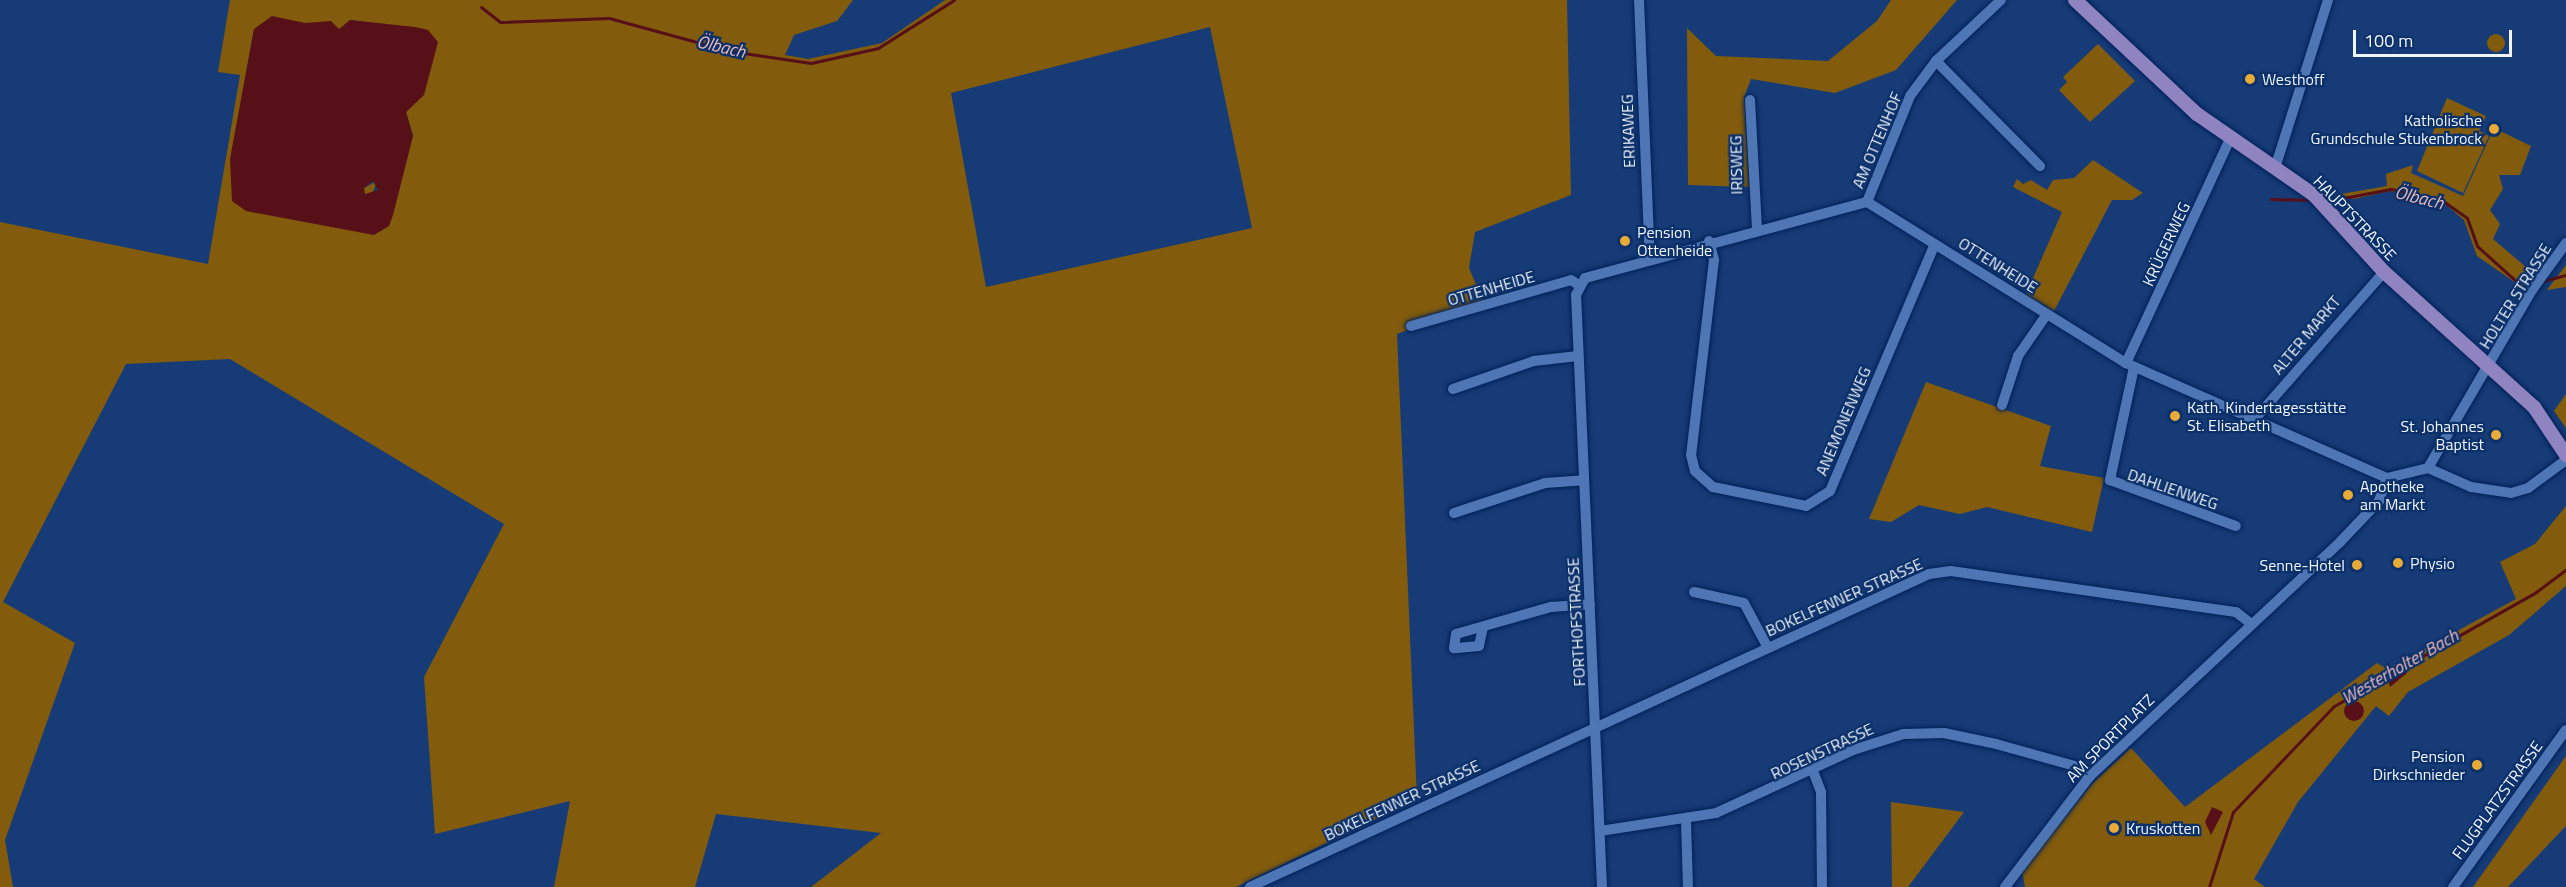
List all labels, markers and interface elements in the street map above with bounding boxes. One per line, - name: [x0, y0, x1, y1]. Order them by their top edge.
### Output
- scale bar: [2356, 18, 2515, 56]
- text: 100 m: [2364, 27, 2413, 54]
- water label: Ölbach: [694, 31, 748, 63]
- place label: Westhoff: [2262, 69, 2325, 89]
- marker: Westhoff: [2243, 72, 2257, 86]
- street label: AM OTTENHOF: [1848, 89, 1906, 191]
- street label: ERIKAWEG: [1617, 94, 1639, 168]
- place label: Katholische Grundschule Stukenbrock: [2311, 110, 2482, 148]
- marker: Katholische Grundschule Stukenbrock: [2487, 122, 2501, 136]
- street label: IRISWEG: [1726, 135, 1746, 195]
- street label: HAUPTSTRASSE: [2310, 171, 2400, 265]
- water label: Ölbach: [2392, 182, 2446, 214]
- street label: KRÜGERWEG: [2138, 199, 2194, 289]
- place label: Pension Ottenheide: [1637, 222, 1712, 260]
- street label: OTTENHEIDE: [1955, 233, 2041, 297]
- marker: Pension Ottenheide: [1618, 234, 1632, 248]
- street label: HOLTER STRASSE: [2475, 240, 2555, 352]
- street label: OTTENHEIDE: [1445, 266, 1537, 310]
- street label: ALTER MARKT: [2268, 292, 2344, 378]
- street label: ANEMONENWEG: [1811, 364, 1875, 478]
- place label: Kath. Kindertagesstätte St. Elisabeth: [2187, 397, 2346, 435]
- marker: Kath. Kindertagesstätte St. Elisabeth: [2168, 409, 2182, 423]
- place label: St. Johannes Baptist: [2401, 416, 2484, 454]
- marker: St. Johannes Baptist: [2489, 428, 2503, 442]
- street label: DAHLIENWEG: [2125, 465, 2221, 513]
- place label: Apotheke am Markt: [2360, 476, 2425, 514]
- marker: Apotheke am Markt: [2341, 488, 2355, 502]
- place label: Physio: [2410, 553, 2455, 573]
- street label: BOKELFENNER STRASSE: [1763, 554, 1925, 640]
- place label: Senne-Hotel: [2259, 555, 2345, 575]
- marker: Physio: [2391, 556, 2405, 570]
- street label: FORTHOFSTRASSE: [1563, 557, 1589, 687]
- marker: Senne-Hotel: [2350, 558, 2364, 572]
- water label: Westerholter Bach: [2338, 625, 2462, 709]
- street label: AM SPORTPLATZ: [2062, 690, 2158, 786]
- street label: ROSENSTRASSE: [1768, 719, 1876, 783]
- street label: FLUGPLATZSTRASSE: [2448, 737, 2546, 863]
- place label: Pension Dirkschnieder: [2373, 746, 2465, 784]
- street label: BOKELFENNER STRASSE: [1321, 755, 1483, 845]
- marker: Pension Dirkschnieder: [2470, 758, 2484, 772]
- place label: Kruskotten: [2126, 818, 2200, 838]
- marker: Kruskotten: [2107, 821, 2121, 835]

